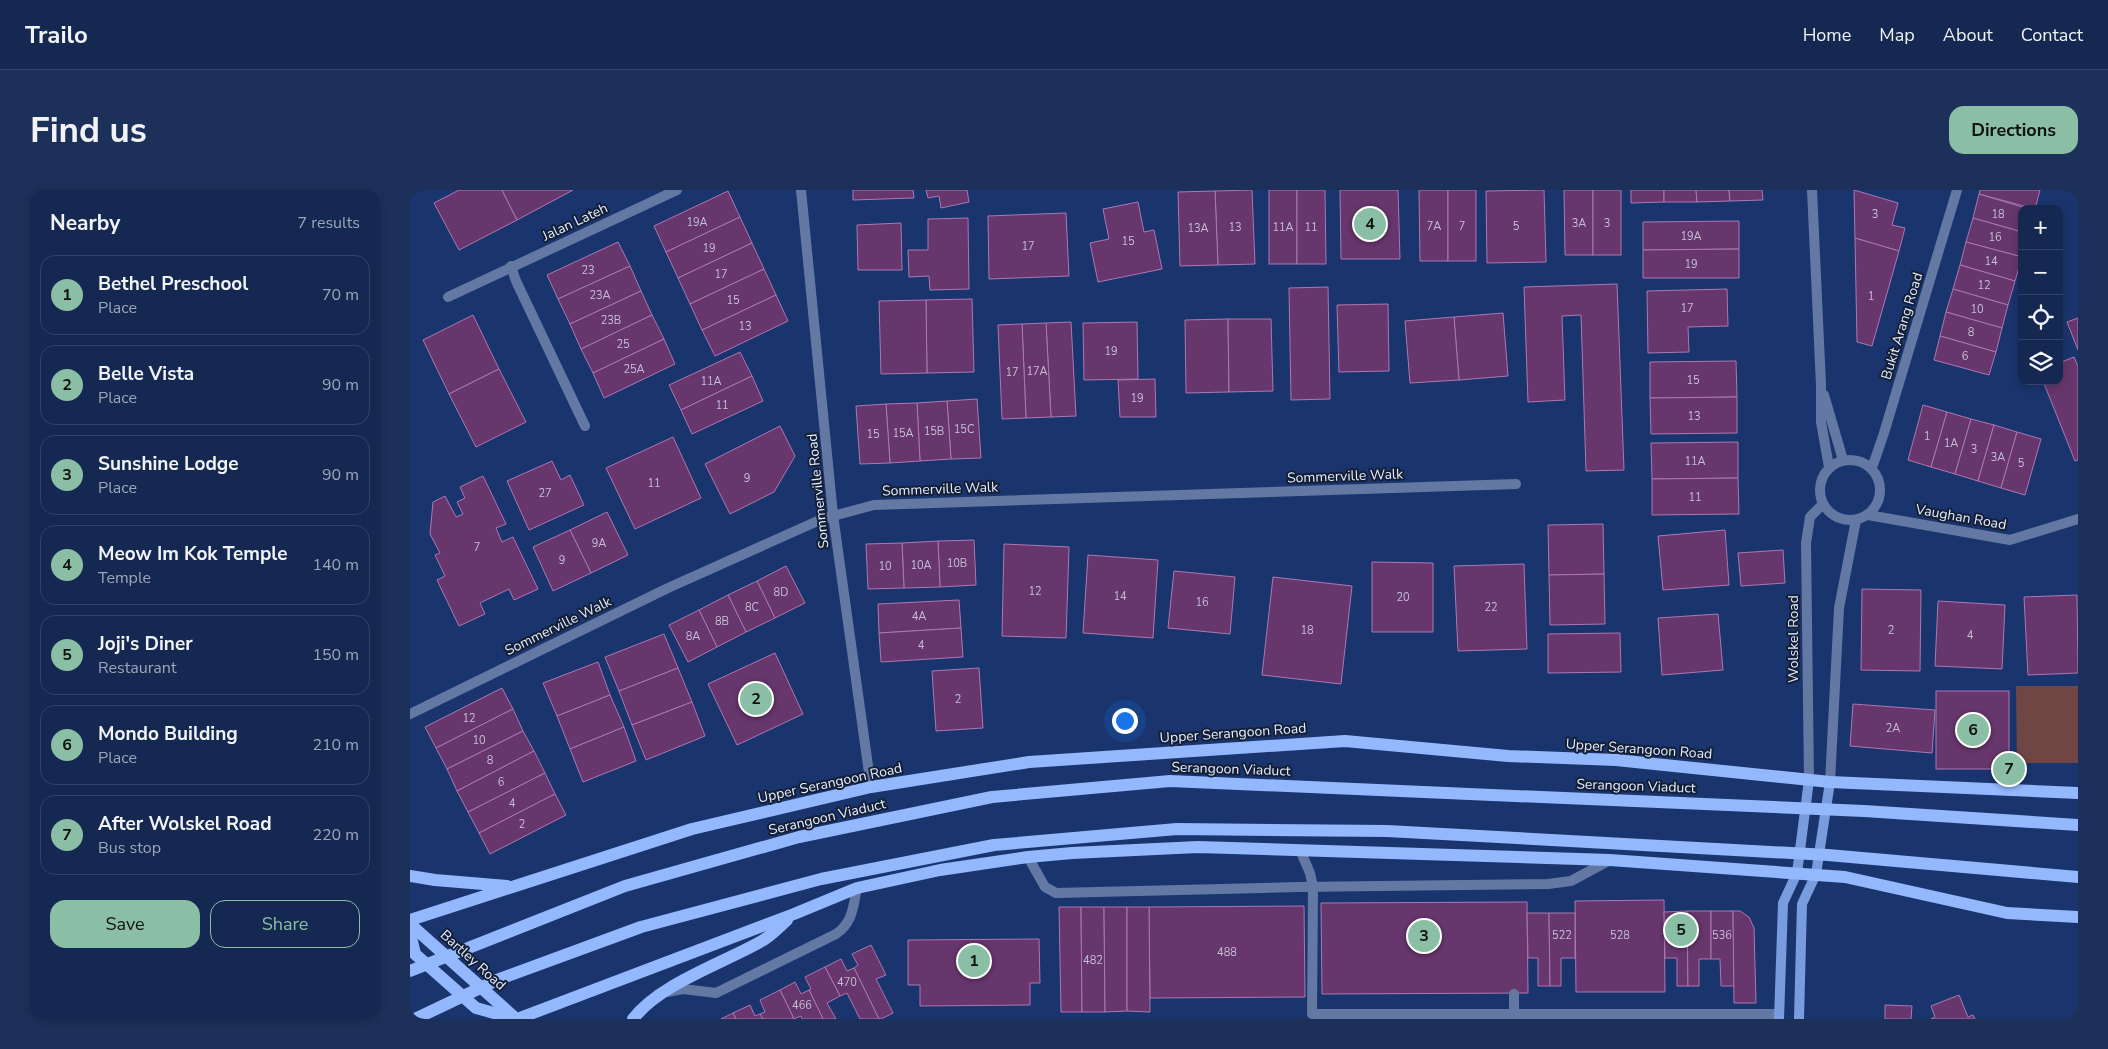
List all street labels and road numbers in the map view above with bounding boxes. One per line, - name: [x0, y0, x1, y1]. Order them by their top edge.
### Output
- street label: Jalan Lateh: [538, 199, 611, 246]
- street label: Bukit Arang Road: [1877, 270, 1927, 382]
- street label: Sommerville Road: [803, 433, 833, 549]
- street label: Sommerville Walk: [1287, 464, 1404, 488]
- street label: Sommerville Walk: [882, 477, 999, 501]
- street label: Vaughan Road: [1913, 499, 2008, 534]
- street label: Sommerville Walk: [502, 592, 615, 660]
- street label: Wolskel Road: [1784, 595, 1803, 683]
- street label: Upper Serangoon Road: [1159, 718, 1307, 748]
- street label: Upper Serangoon Road: [1565, 734, 1713, 764]
- street label: Serangoon Viaduct: [1171, 757, 1291, 781]
- street label: Upper Serangoon Road: [756, 758, 904, 808]
- street label: Serangoon Viaduct: [1576, 774, 1696, 798]
- street label: Serangoon Viaduct: [767, 794, 887, 840]
- street label: Bartley Road: [436, 926, 510, 994]

